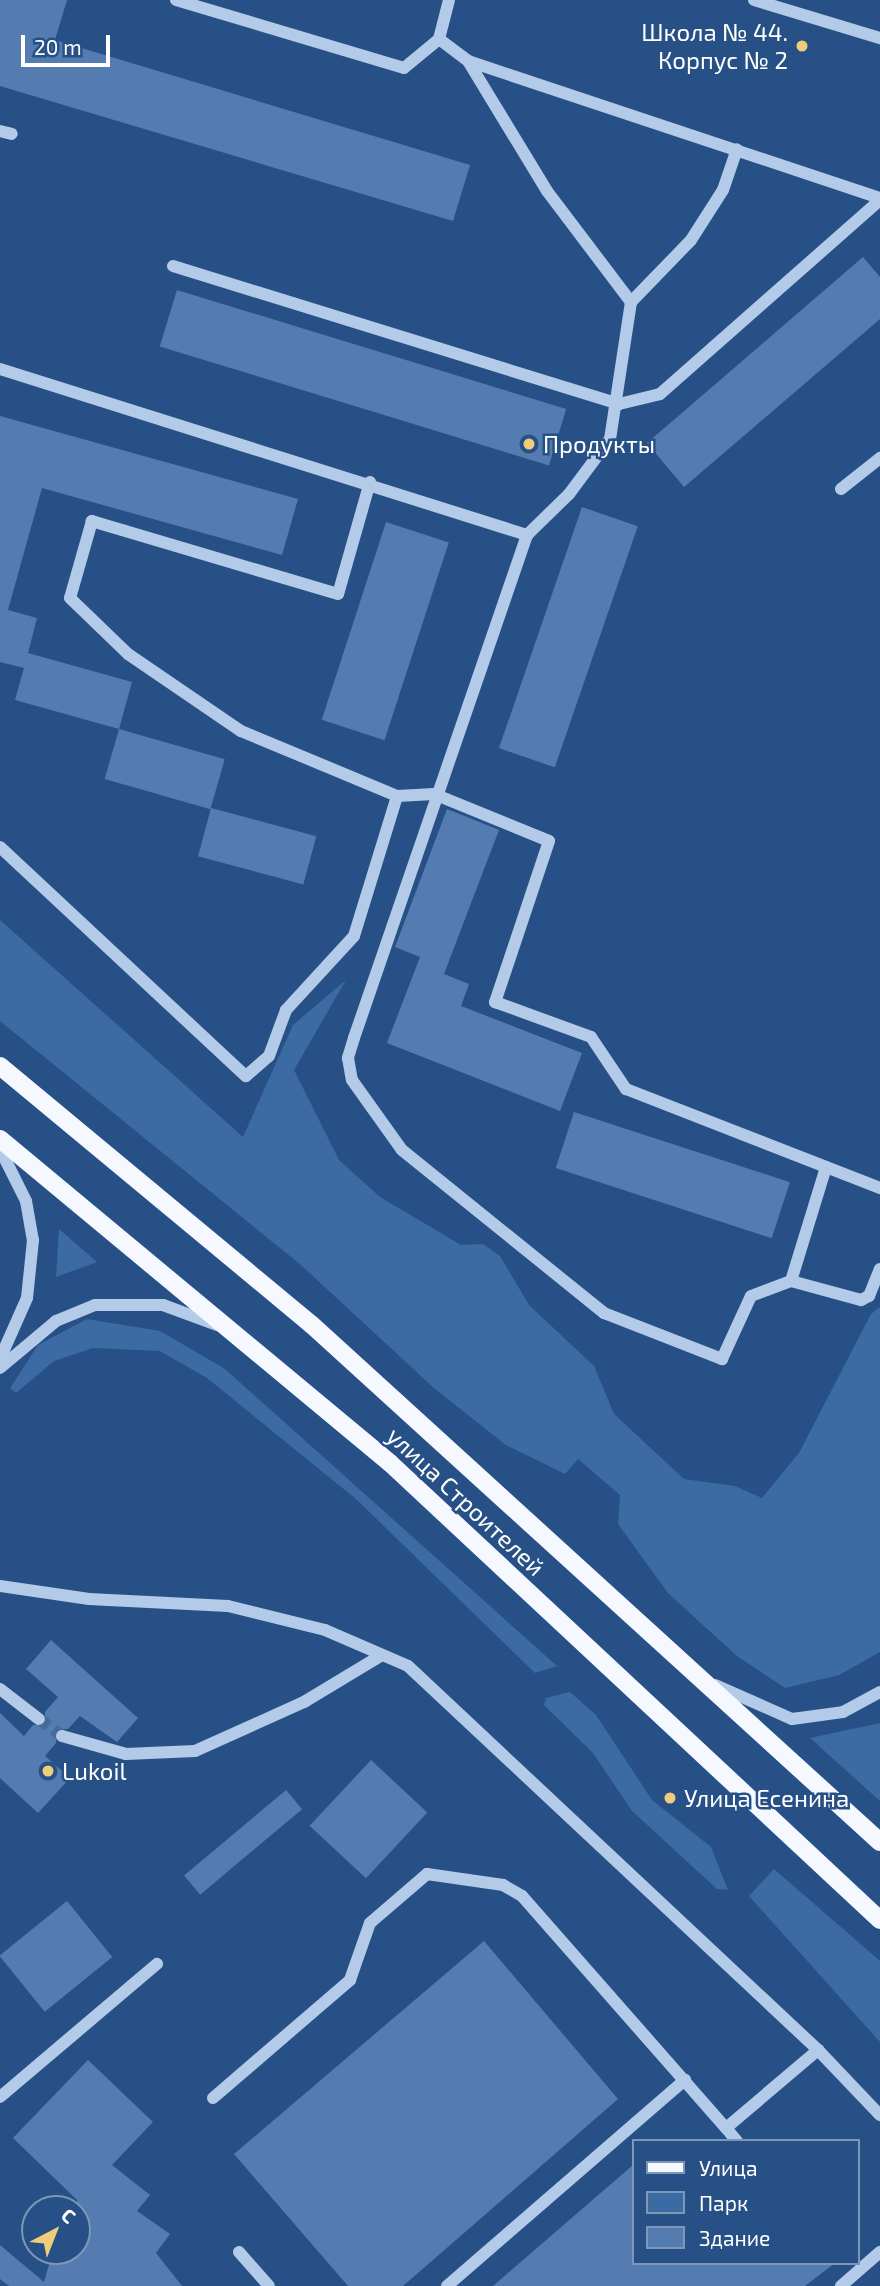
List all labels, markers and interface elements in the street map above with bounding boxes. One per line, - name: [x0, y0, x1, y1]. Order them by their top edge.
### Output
- place label: Школа № 44. Корпус № 2: [641, 18, 788, 74]
- scale bar: [24, 21, 114, 65]
- text: 20 m: [34, 34, 82, 59]
- marker: Школа № 44. Корпус № 2: [794, 38, 810, 54]
- place label: Продукты: [543, 430, 655, 458]
- marker: Продукты: [521, 436, 537, 452]
- street label: улица Строителей: [381, 1421, 551, 1581]
- place label: Lukoil: [62, 1757, 127, 1785]
- marker: Lukoil: [40, 1763, 56, 1779]
- place label: Улица Есенина: [684, 1784, 849, 1812]
- marker: Улица Есенина: [662, 1790, 678, 1806]
- legend: [632, 2139, 859, 2265]
- text: Улица: [699, 2155, 758, 2180]
- text: Парк: [699, 2190, 748, 2215]
- north arrow: [21, 2195, 91, 2265]
- text: С: [57, 2203, 81, 2228]
- text: Здание: [699, 2225, 770, 2250]

